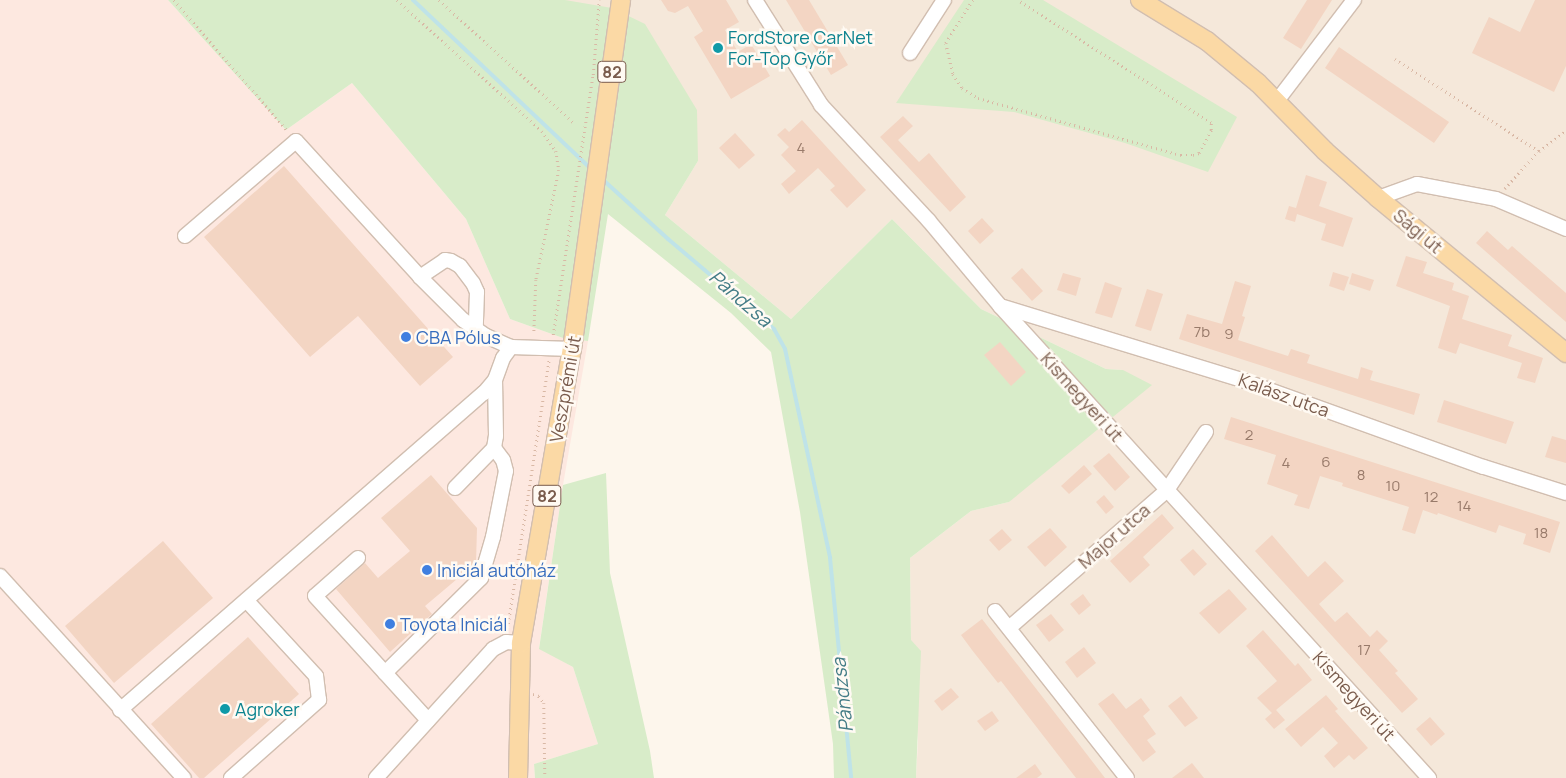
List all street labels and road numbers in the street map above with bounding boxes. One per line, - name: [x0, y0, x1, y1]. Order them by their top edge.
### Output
- road number: 82: [597, 58, 627, 86]
- street label: Sági út: [1389, 204, 1447, 258]
- street label: Veszprémi út: [545, 334, 585, 444]
- street label: Kismegyeri út: [1036, 348, 1128, 446]
- street label: Kalász utca: [1236, 369, 1332, 421]
- road number: 82: [532, 482, 562, 510]
- street label: Major utca: [1074, 499, 1154, 573]
- street label: Kismegyeri út: [1308, 647, 1400, 745]

